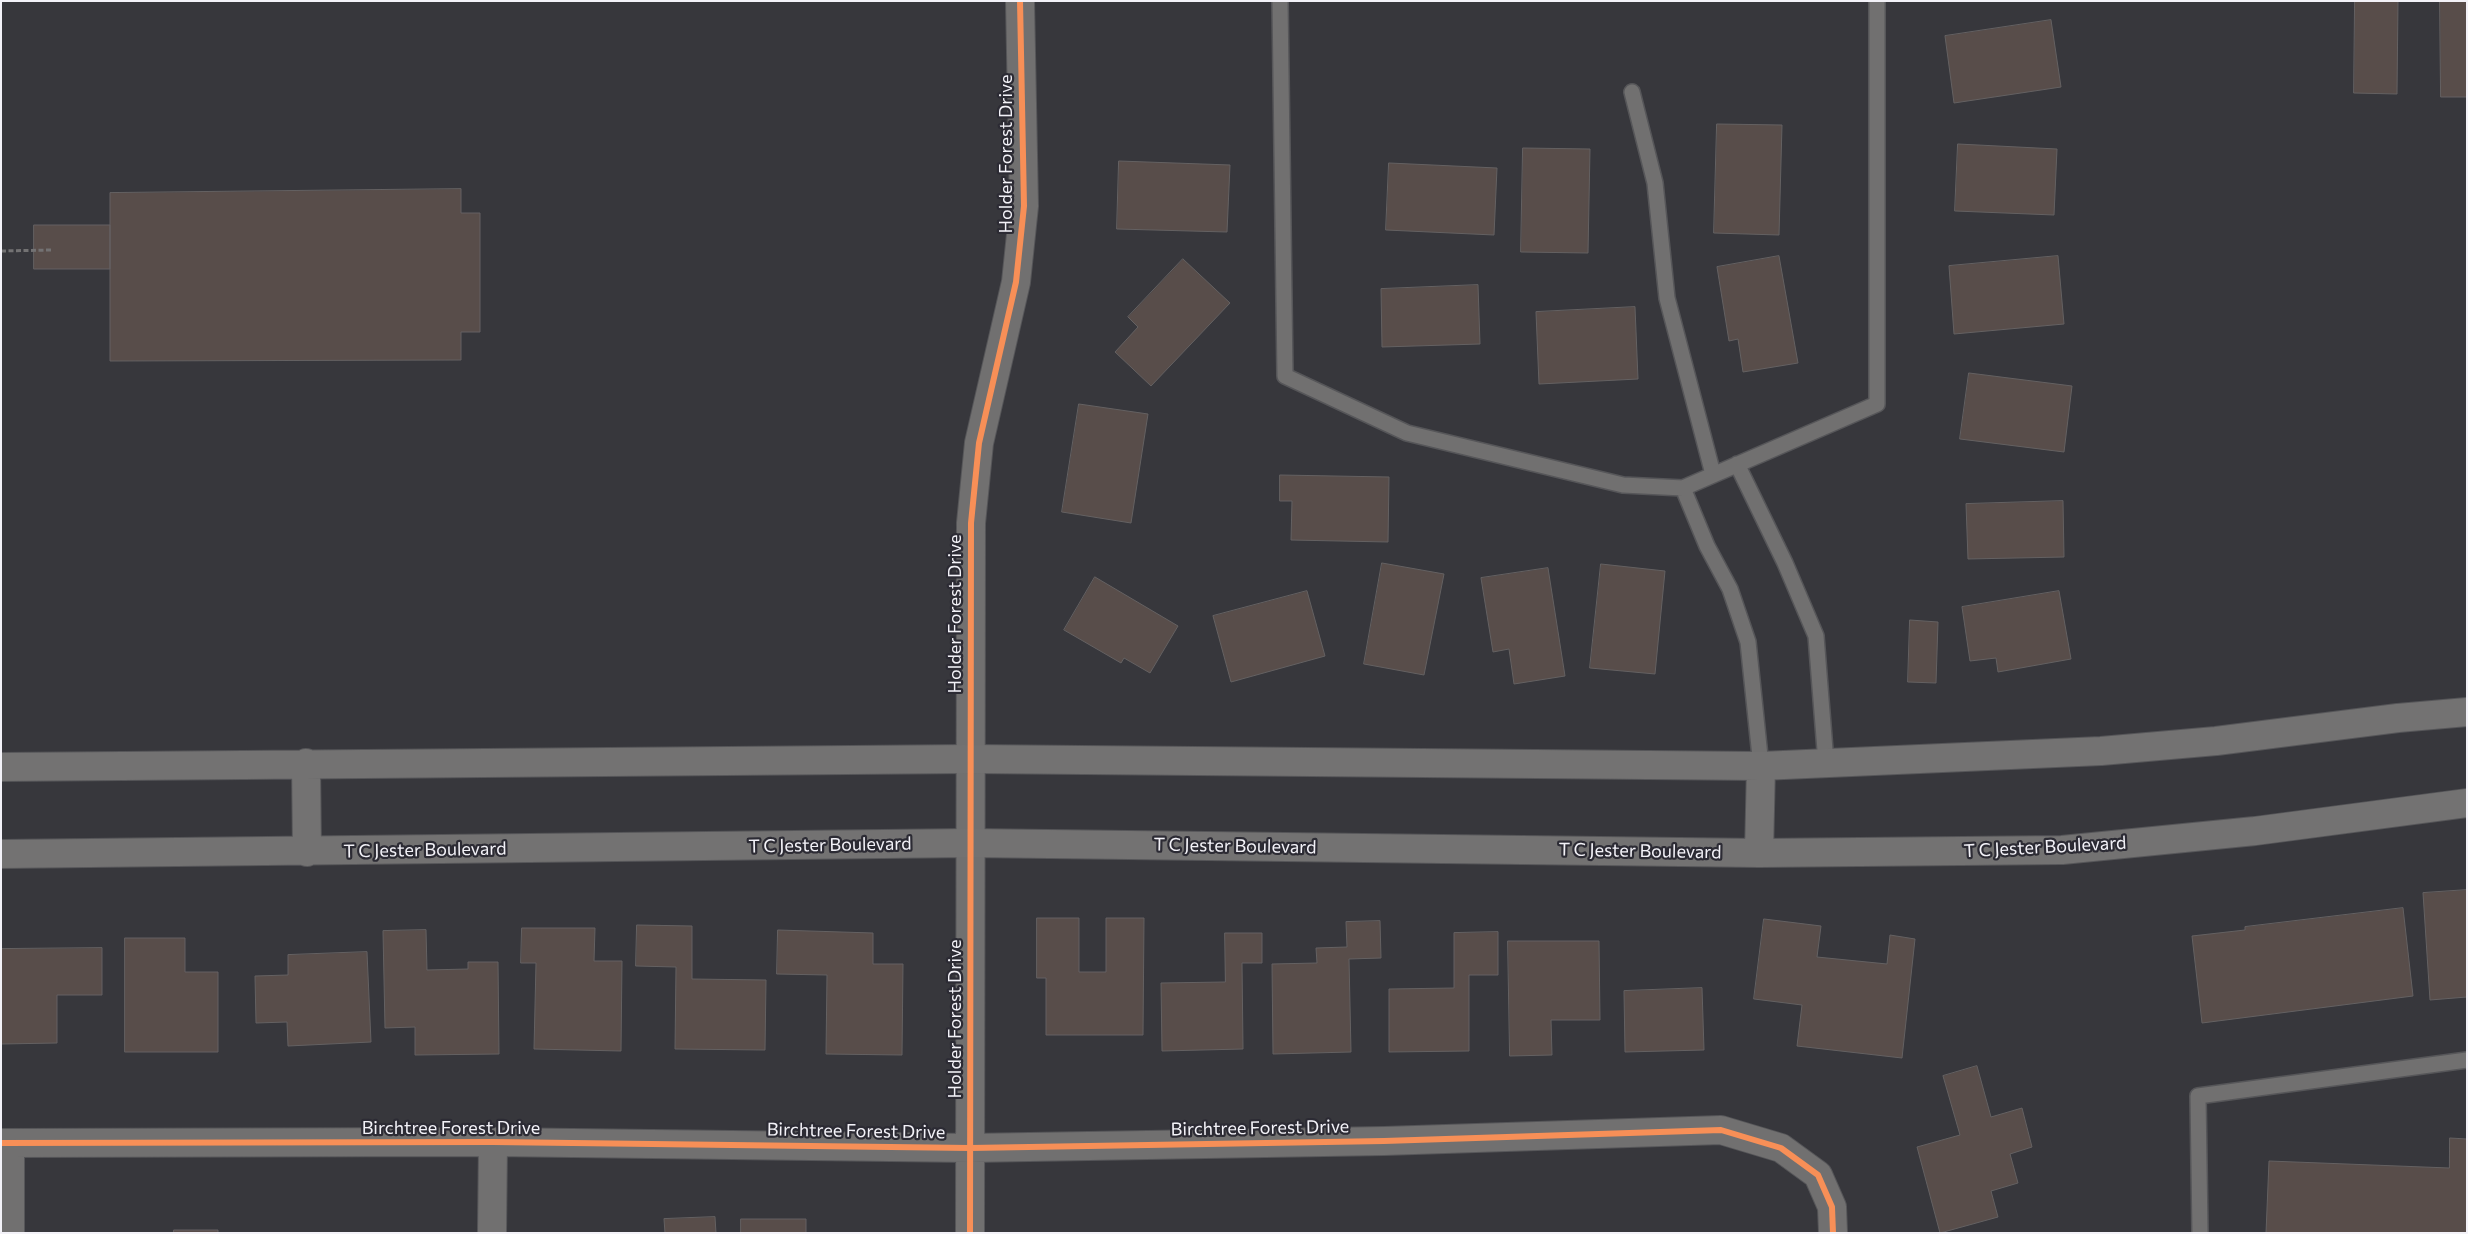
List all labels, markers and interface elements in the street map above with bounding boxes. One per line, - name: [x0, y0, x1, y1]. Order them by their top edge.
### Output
- street label: Holder Forest Drive: [995, 75, 1017, 233]
- street label: Holder Forest Drive: [944, 535, 966, 693]
- street label: T C Jester Boulevard: [1963, 832, 2127, 862]
- street label: T C Jester Boulevard: [748, 833, 912, 857]
- street label: T C Jester Boulevard: [1153, 834, 1317, 858]
- street label: T C Jester Boulevard: [343, 838, 507, 862]
- street label: T C Jester Boulevard: [1558, 839, 1722, 863]
- street label: Holder Forest Drive: [944, 940, 966, 1098]
- street label: Birchtree Forest Drive: [1171, 1116, 1349, 1140]
- street label: Birchtree Forest Drive: [362, 1117, 540, 1139]
- street label: Birchtree Forest Drive: [767, 1119, 945, 1143]

